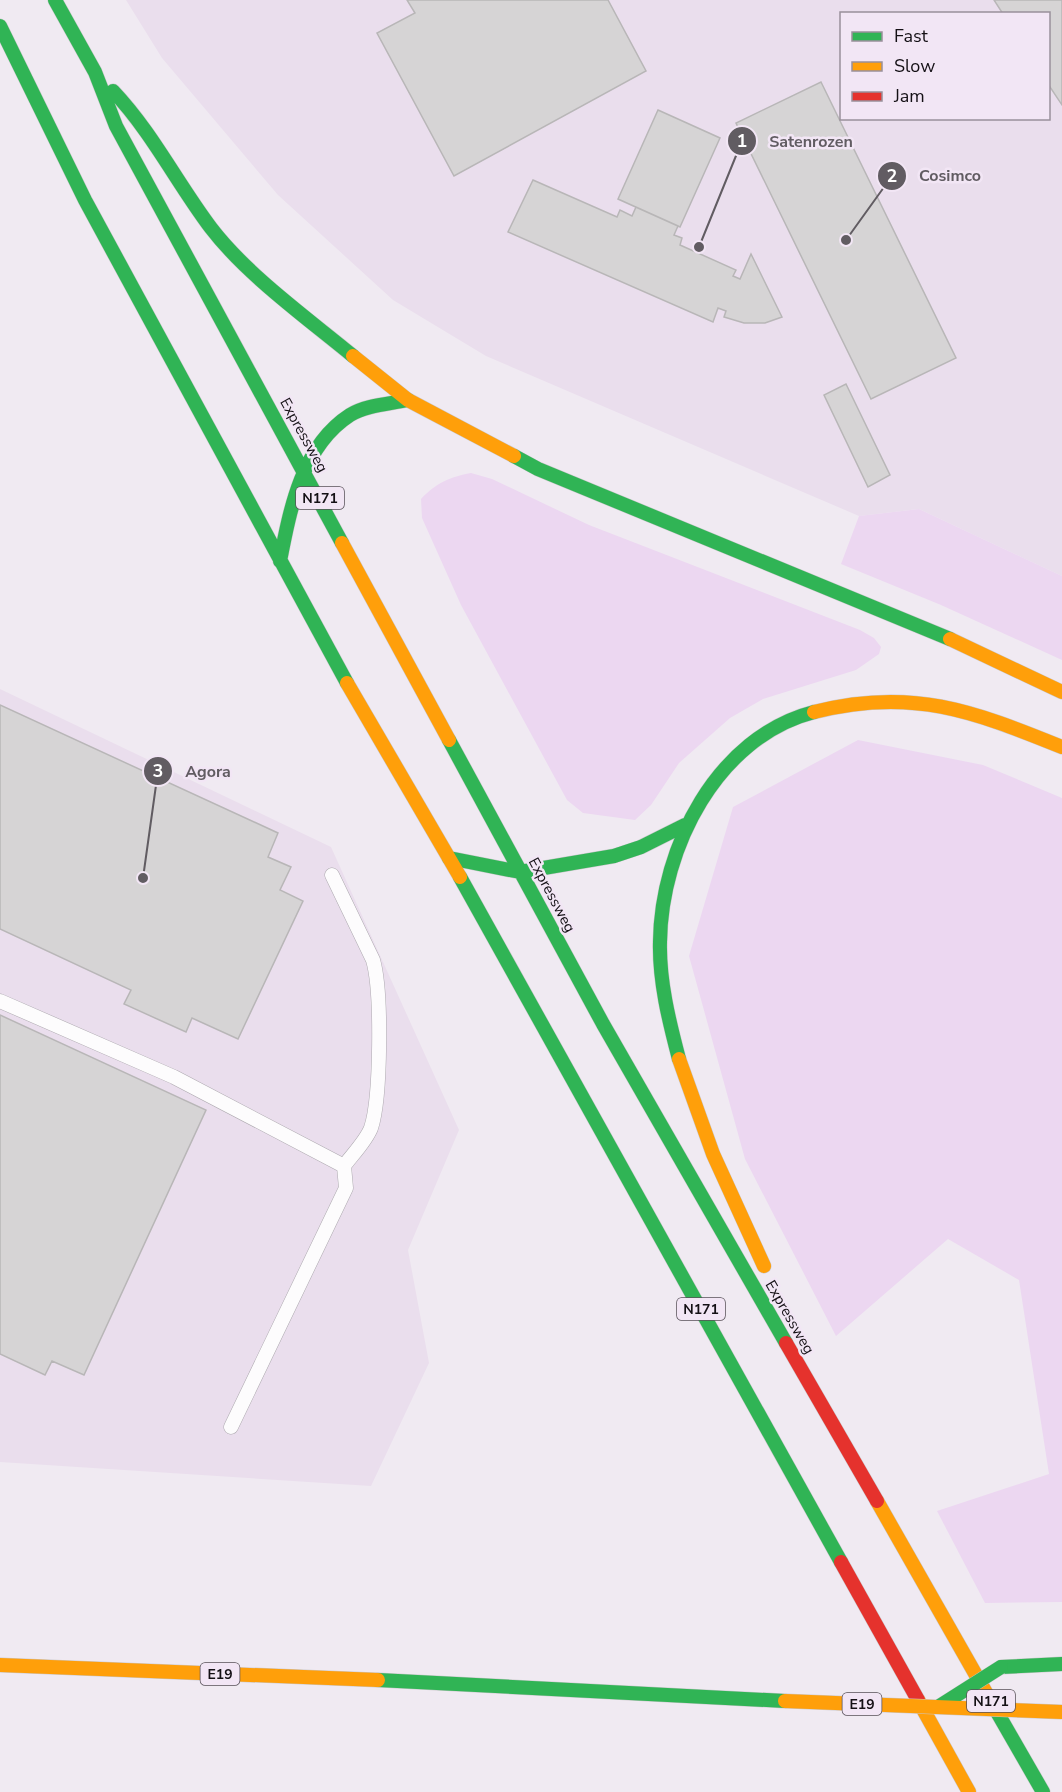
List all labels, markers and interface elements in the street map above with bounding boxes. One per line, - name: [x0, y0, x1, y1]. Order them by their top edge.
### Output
- legend: [840, 12, 1050, 120]
- text: Fast: [894, 24, 929, 48]
- text: Slow: [894, 54, 935, 78]
- text: Jam: [893, 84, 925, 108]
- callout: Satenrozen: [727, 124, 864, 158]
- text: 1: [737, 129, 747, 153]
- text: Satenrozen: [769, 131, 853, 153]
- callout: Cosimco: [877, 159, 993, 193]
- text: 2: [887, 164, 897, 188]
- text: Cosimco: [919, 165, 981, 187]
- street label: Expressweg: [275, 394, 333, 476]
- road number: N171: [296, 487, 344, 509]
- callout: Agora: [143, 754, 243, 788]
- text: 3: [153, 759, 163, 783]
- text: Agora: [185, 761, 231, 783]
- street label: Expressweg: [524, 854, 580, 936]
- street label: Expressweg: [761, 1276, 819, 1358]
- road number: N171: [677, 1298, 725, 1320]
- road number: E19: [200, 1663, 240, 1685]
- road number: N171: [967, 1690, 1015, 1712]
- road number: E19: [842, 1693, 882, 1715]

